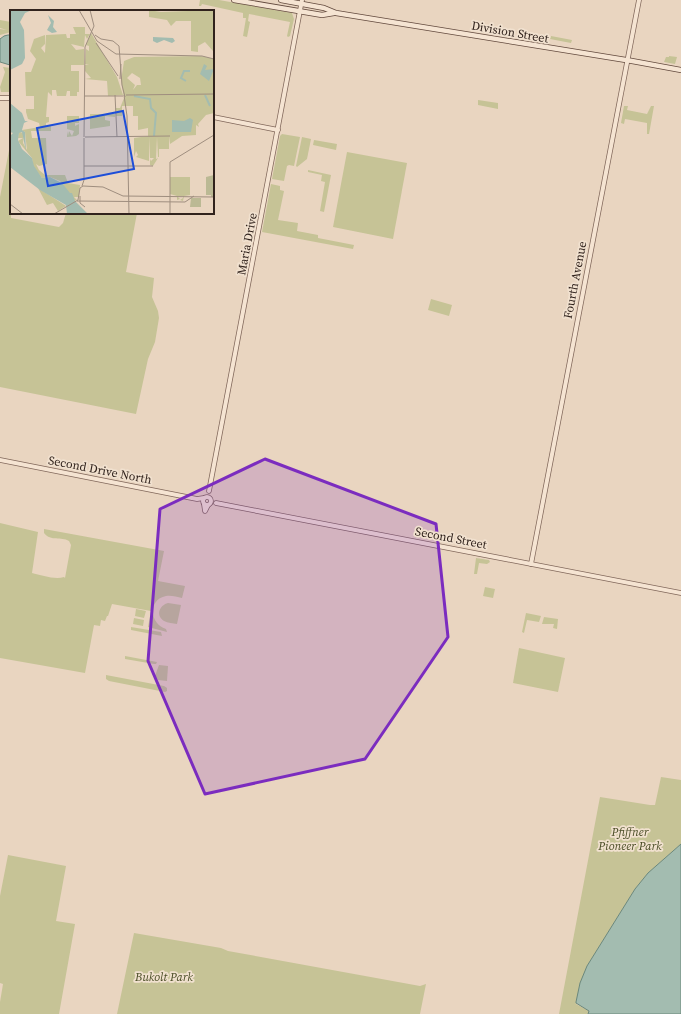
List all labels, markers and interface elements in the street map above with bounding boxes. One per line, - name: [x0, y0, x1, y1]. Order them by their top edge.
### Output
- inset map: [10, 10, 214, 214]
- street label: Division Street: [470, 17, 550, 47]
- street label: Maria Drive: [233, 211, 261, 277]
- street label: Fourth Avenue: [560, 240, 590, 320]
- street label: Second Drive North: [47, 452, 153, 488]
- street label: Second Street: [414, 523, 488, 553]
- park label: Pfiffner Pioneer Park: [597, 824, 662, 854]
- park label: Bukolt Park: [134, 969, 193, 985]

